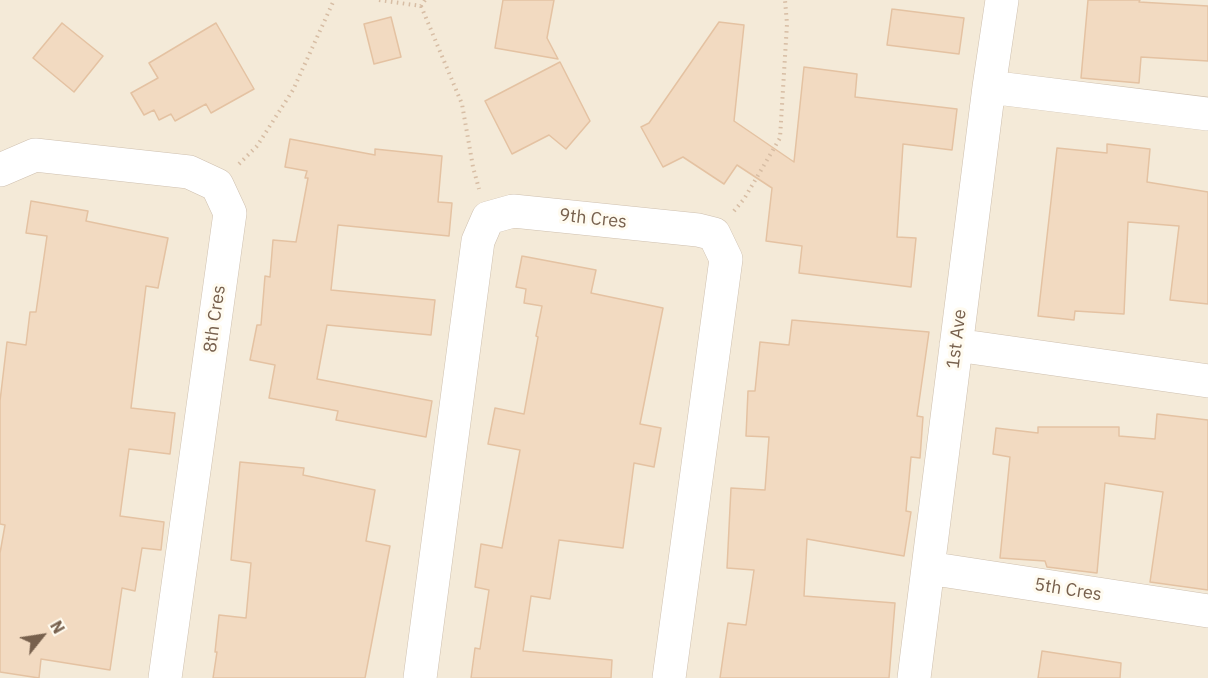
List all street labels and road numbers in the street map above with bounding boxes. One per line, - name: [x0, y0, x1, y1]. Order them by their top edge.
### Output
- street label: 9th Cres: [558, 205, 628, 233]
- street label: 8th Cres: [200, 284, 230, 354]
- street label: 1st Ave: [943, 308, 971, 370]
- street label: 5th Cres: [1033, 574, 1103, 606]

